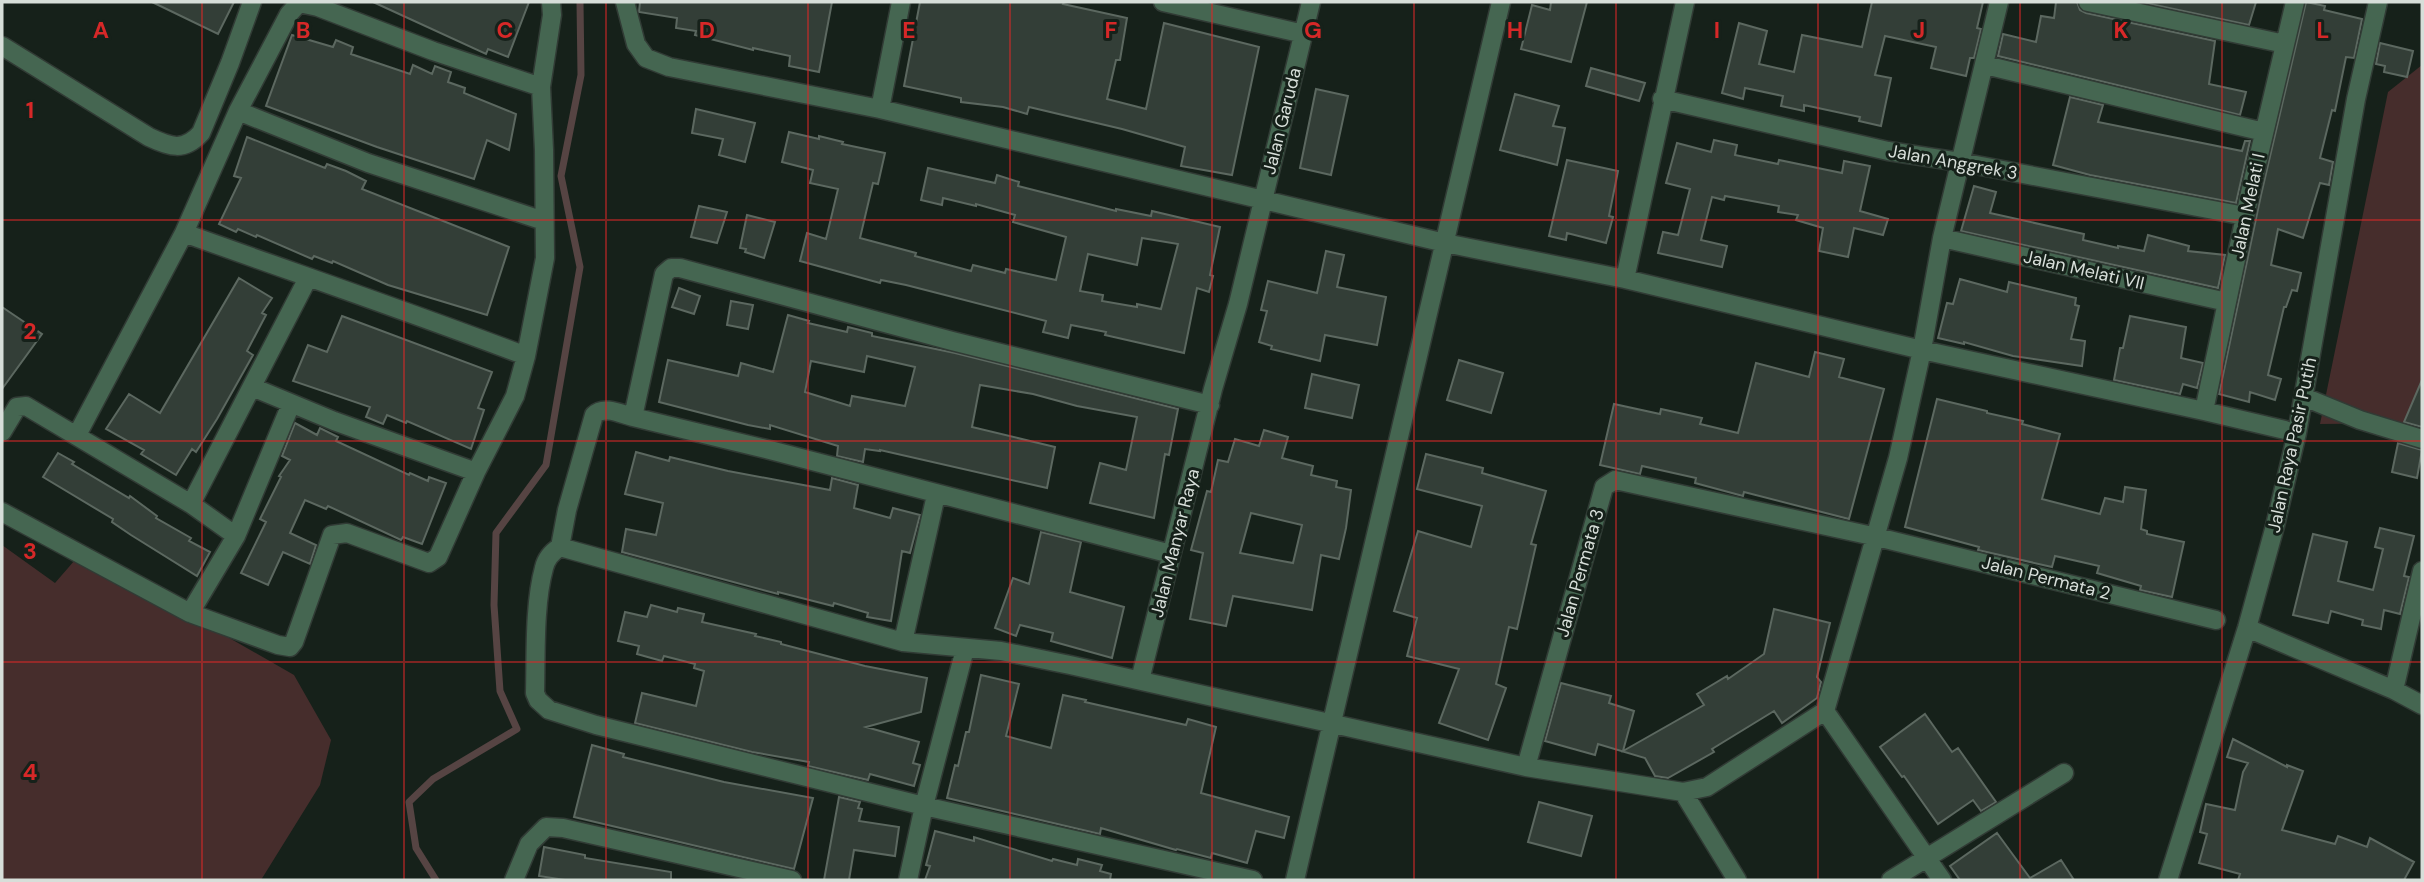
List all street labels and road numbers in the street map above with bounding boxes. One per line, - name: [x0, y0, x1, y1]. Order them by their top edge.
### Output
- street label: Jalan Garuda: [1257, 65, 1307, 177]
- street label: Jalan Anggrek 3: [1886, 139, 2020, 185]
- street label: Jalan Melati I: [2225, 151, 2271, 261]
- street label: Jalan Melati VII: [2021, 244, 2147, 296]
- street label: Jalan Raya Pasir Putih: [2262, 355, 2322, 535]
- street label: Jalan Manyar Raya: [1145, 466, 1205, 620]
- street label: Jalan Permata 3: [1550, 506, 1610, 640]
- street label: Jalan Permata 2: [1979, 550, 2113, 606]

